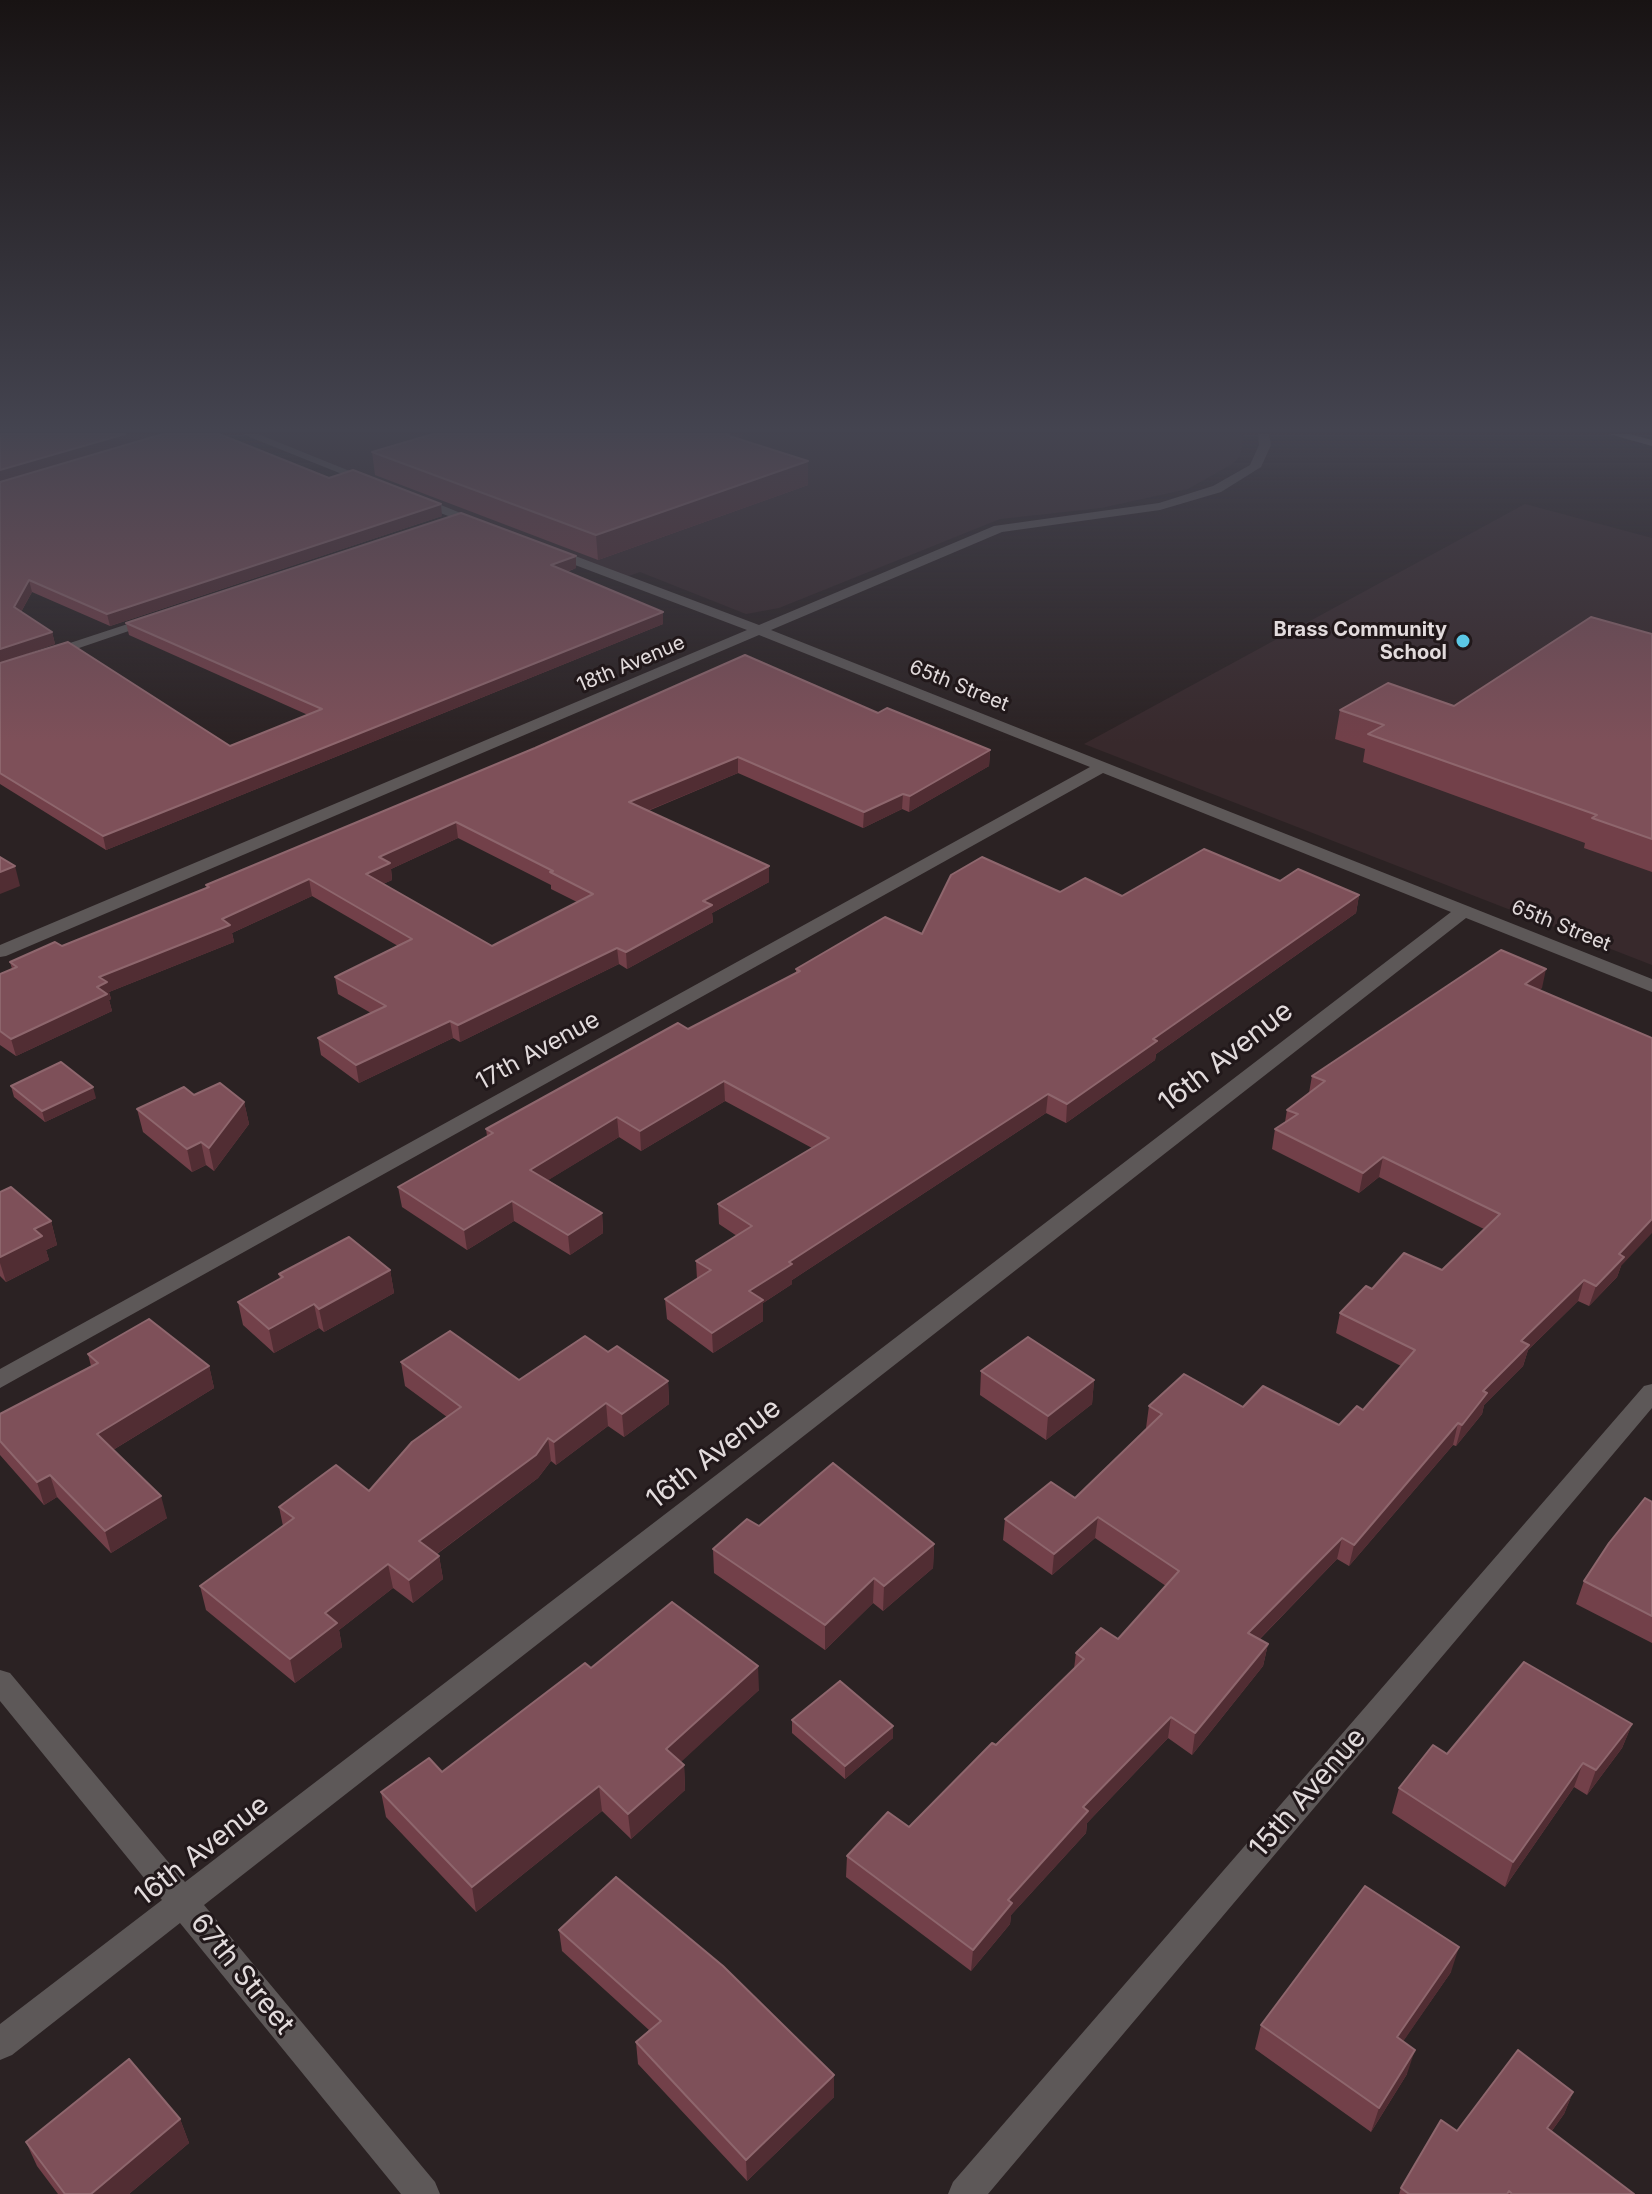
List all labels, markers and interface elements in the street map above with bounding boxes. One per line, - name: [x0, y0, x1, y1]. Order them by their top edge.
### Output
- place label: Brass Community School: [1273, 618, 1447, 665]
- street label: 18th Avenue: [573, 631, 689, 697]
- marker: Brass Community School: [1454, 632, 1472, 650]
- street label: 65th Street: [906, 655, 1012, 717]
- street label: 65th Street: [1508, 895, 1614, 957]
- street label: 16th Avenue: [1152, 994, 1300, 1120]
- street label: 17th Avenue: [471, 1005, 605, 1097]
- street label: 16th Avenue: [640, 1391, 788, 1517]
- street label: 15th Avenue: [1243, 1721, 1373, 1865]
- street label: 16th Avenue: [128, 1788, 276, 1914]
- street label: 67th Street: [183, 1907, 301, 2041]

